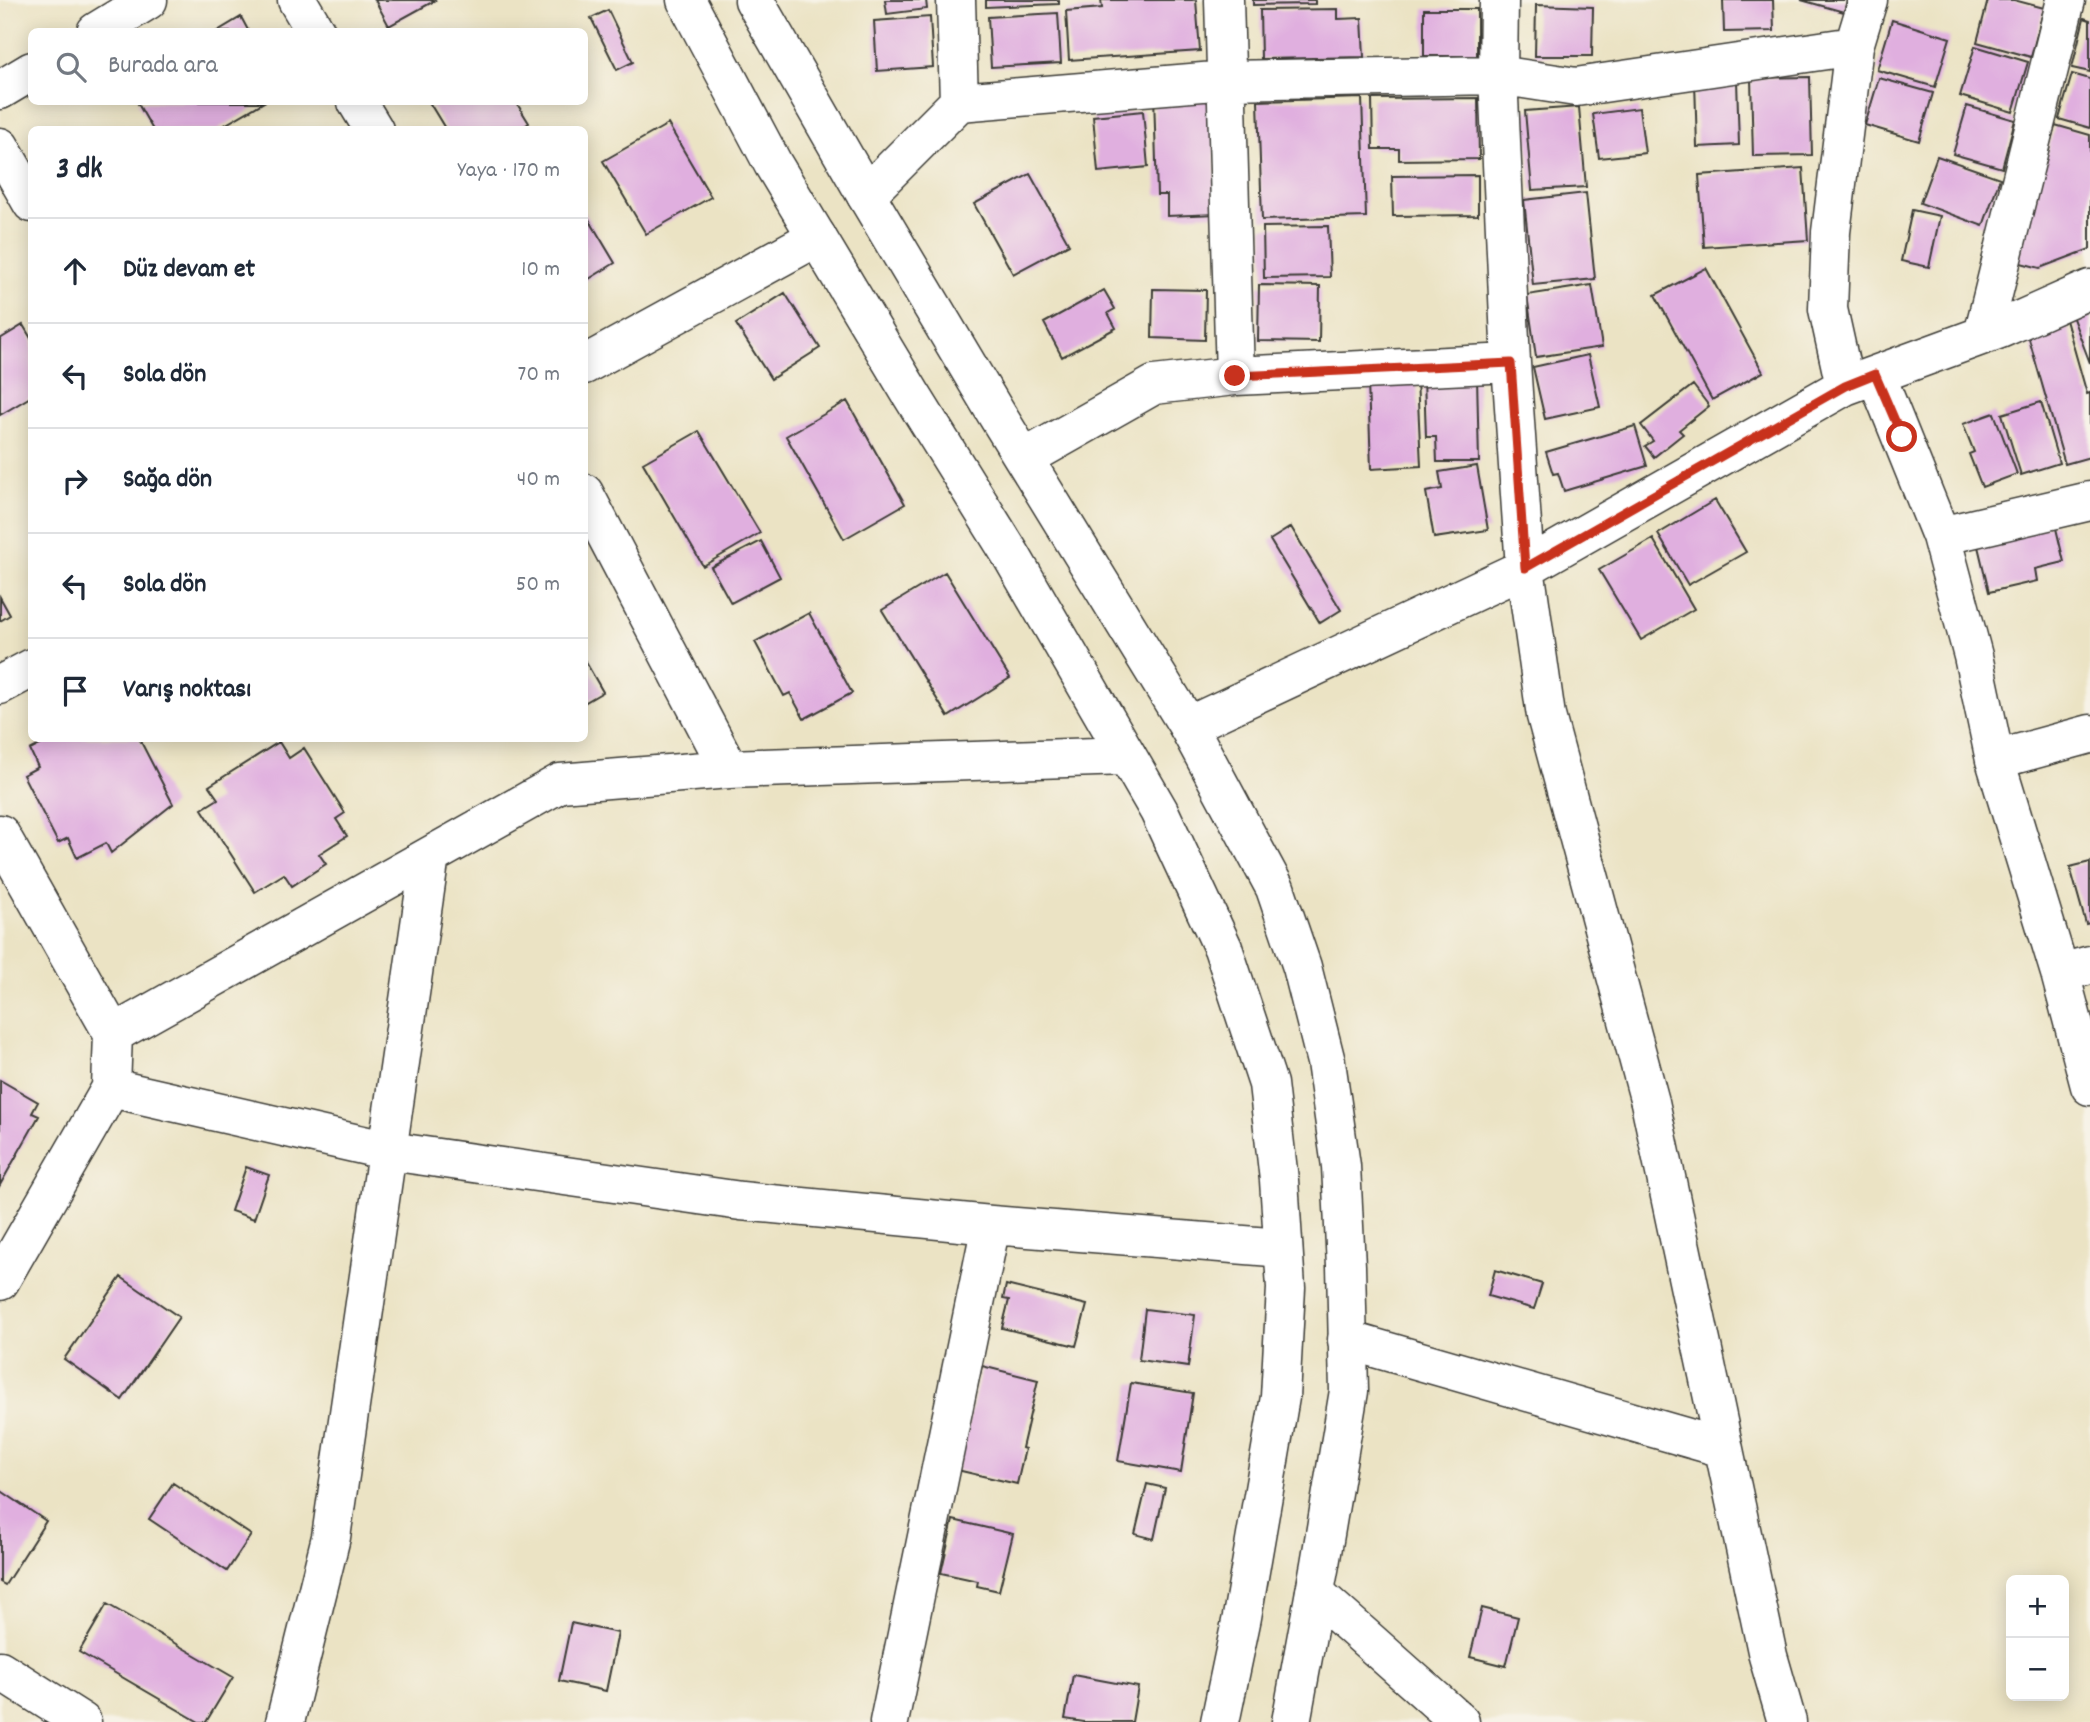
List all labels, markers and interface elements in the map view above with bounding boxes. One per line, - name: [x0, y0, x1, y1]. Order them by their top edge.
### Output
- search box: [28, 28, 588, 105]
- icon: search: [52, 48, 90, 86]
- text: Burada ara: [108, 48, 218, 85]
- text: 3 dk: [56, 150, 103, 193]
- text: Yaya · 170 m: [457, 155, 560, 188]
- icon: ahead: [56, 252, 94, 290]
- text: Düz devam et: [123, 252, 255, 289]
- text: 10 m: [521, 254, 560, 287]
- icon: left: [56, 357, 94, 395]
- text: Sola dön: [123, 357, 206, 394]
- text: 70 m: [518, 359, 560, 392]
- route end: [1219, 360, 1250, 391]
- route start: [1886, 421, 1917, 452]
- icon: right: [56, 462, 94, 500]
- text: Sağa dön: [123, 462, 212, 499]
- text: 40 m: [517, 464, 560, 497]
- icon: left: [56, 567, 94, 605]
- text: Sola dön: [123, 567, 206, 604]
- text: 50 m: [516, 569, 560, 602]
- icon: arrive: [56, 672, 94, 710]
- text: Varış noktası: [123, 672, 251, 709]
- map controls: [2006, 1575, 2069, 1701]
- button: +: [2006, 1575, 2069, 1638]
- button: −: [2006, 1638, 2069, 1701]

